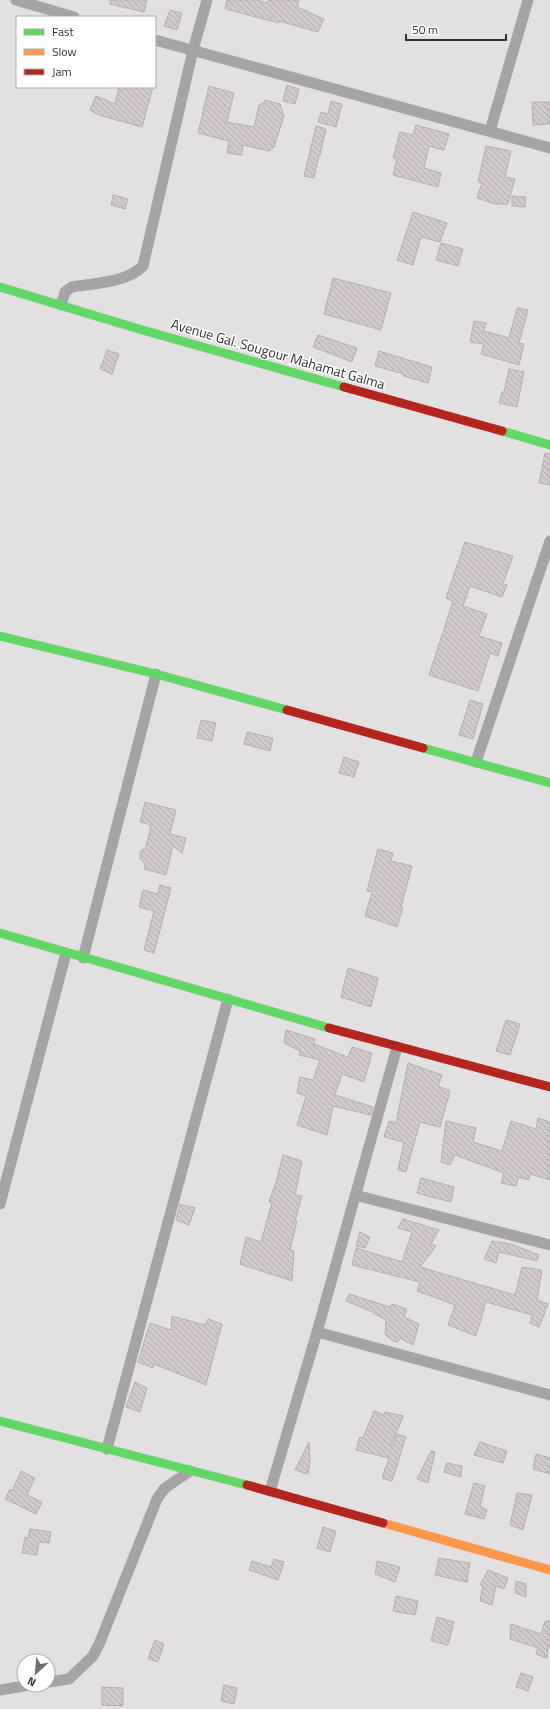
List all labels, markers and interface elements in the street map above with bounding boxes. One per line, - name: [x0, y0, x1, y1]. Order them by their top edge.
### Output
- legend: [16, 16, 156, 88]
- scale bar: [406, 16, 506, 42]
- text: 50 m: [412, 20, 438, 39]
- text: Fast: [52, 22, 75, 41]
- text: Slow: [52, 42, 77, 61]
- text: Jam: [52, 62, 72, 81]
- street label: Avenue Gal. Sougour Mahamat Galma: [169, 313, 388, 394]
- north arrow: [16, 1653, 56, 1693]
- text: N: [25, 1673, 39, 1691]

